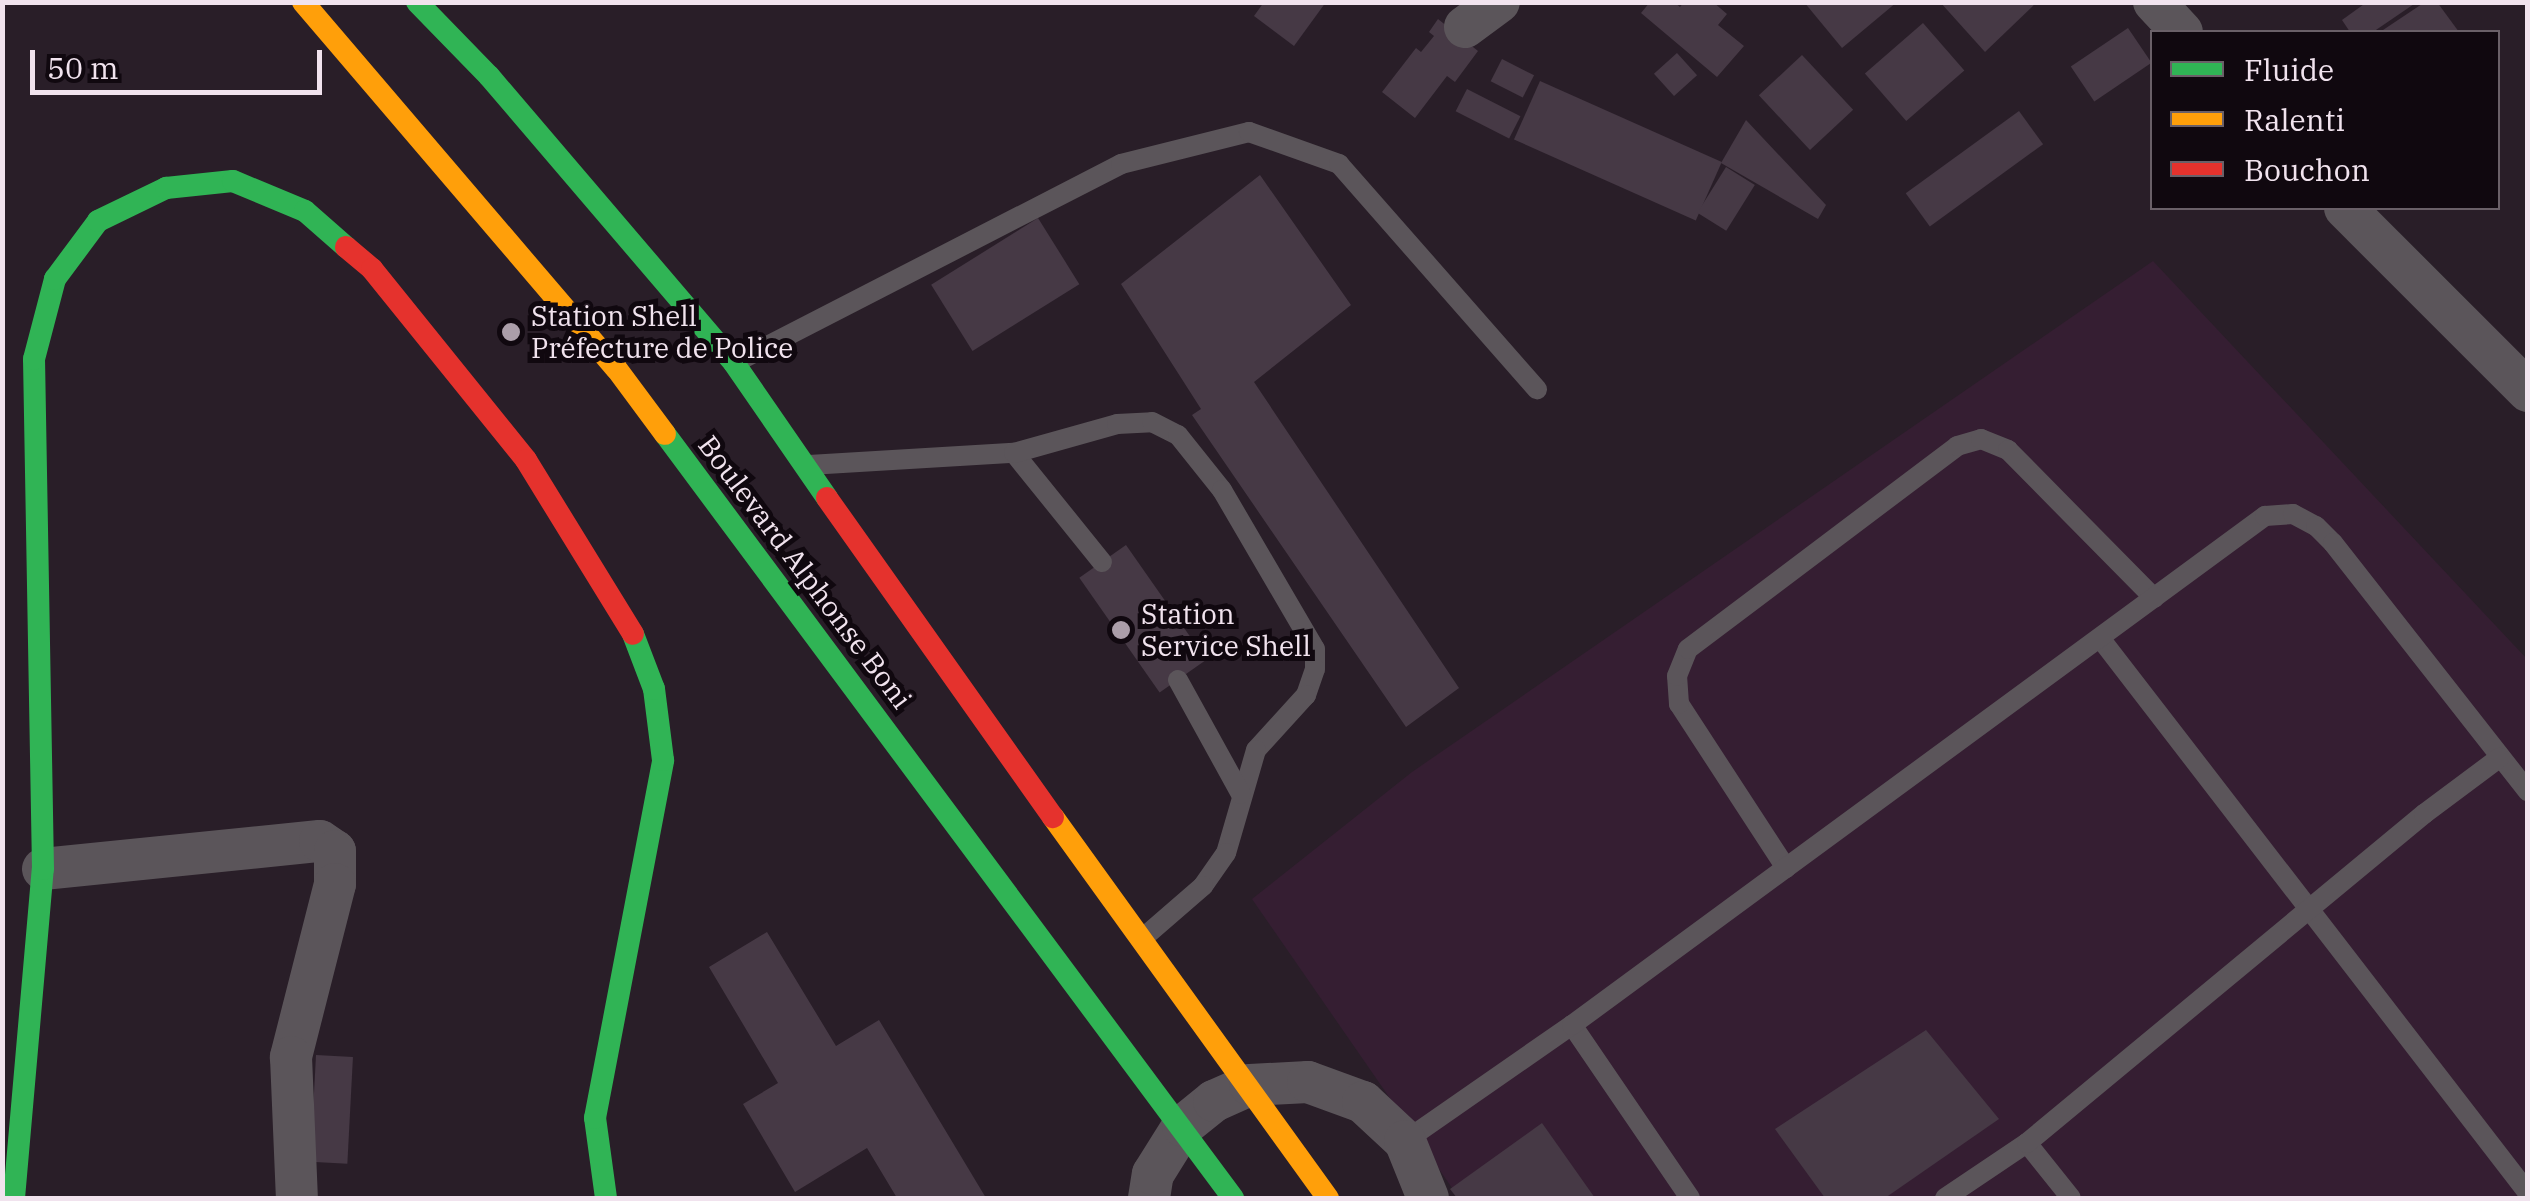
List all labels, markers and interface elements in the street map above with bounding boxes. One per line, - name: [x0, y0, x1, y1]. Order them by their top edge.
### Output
- scale bar: [35, 30, 328, 92]
- legend: [2150, 30, 2500, 210]
- text: 50 m: [47, 48, 119, 87]
- text: Fluide: [2244, 50, 2334, 89]
- text: Ralenti: [2244, 100, 2345, 139]
- text: Bouchon: [2244, 150, 2370, 189]
- place label: Station Shell Préfecture de Police: [531, 299, 793, 365]
- marker: Station Shell Préfecture de Police: [500, 321, 522, 343]
- street label: Boulevard Alphonse Boni: [691, 429, 919, 715]
- place label: Station Service Shell: [1141, 597, 1311, 663]
- marker: Station Service Shell: [1110, 619, 1132, 641]

